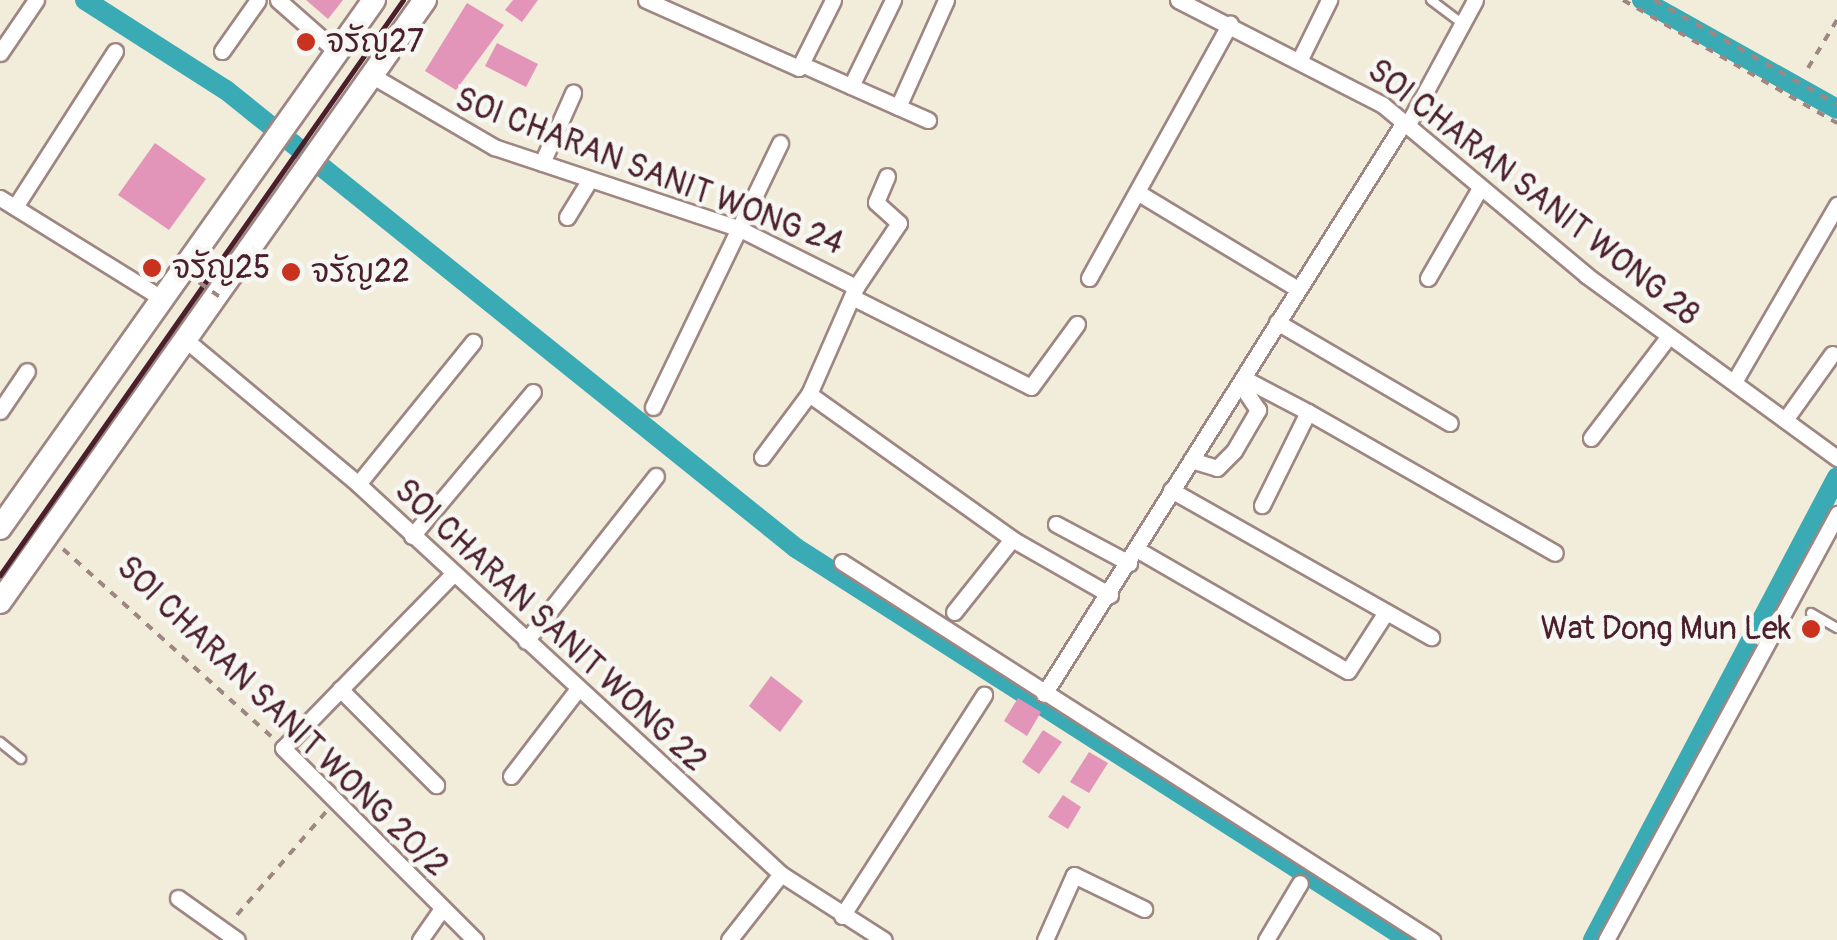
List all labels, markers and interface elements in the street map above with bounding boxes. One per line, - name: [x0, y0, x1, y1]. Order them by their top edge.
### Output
- place label: จรัญ27: [326, 23, 424, 61]
- marker: จรัญ27: [295, 31, 317, 53]
- street label: SOI CHARAN SANIT WONG 28: [1360, 52, 1706, 334]
- street label: SOI CHARAN SANIT WONG 24: [450, 80, 848, 264]
- place label: จรัญ25: [172, 249, 270, 287]
- place label: จรัญ22: [311, 253, 410, 291]
- marker: จรัญ25: [141, 257, 163, 279]
- marker: จรัญ22: [280, 261, 302, 283]
- street label: SOI CHARAN SANIT WONG 22: [386, 472, 714, 780]
- street label: SOI CHARAN SANIT WONG 20/2: [109, 549, 455, 885]
- place label: Wat Dong Mun Lek: [1540, 610, 1791, 648]
- marker: Wat Dong Mun Lek: [1800, 618, 1822, 640]

